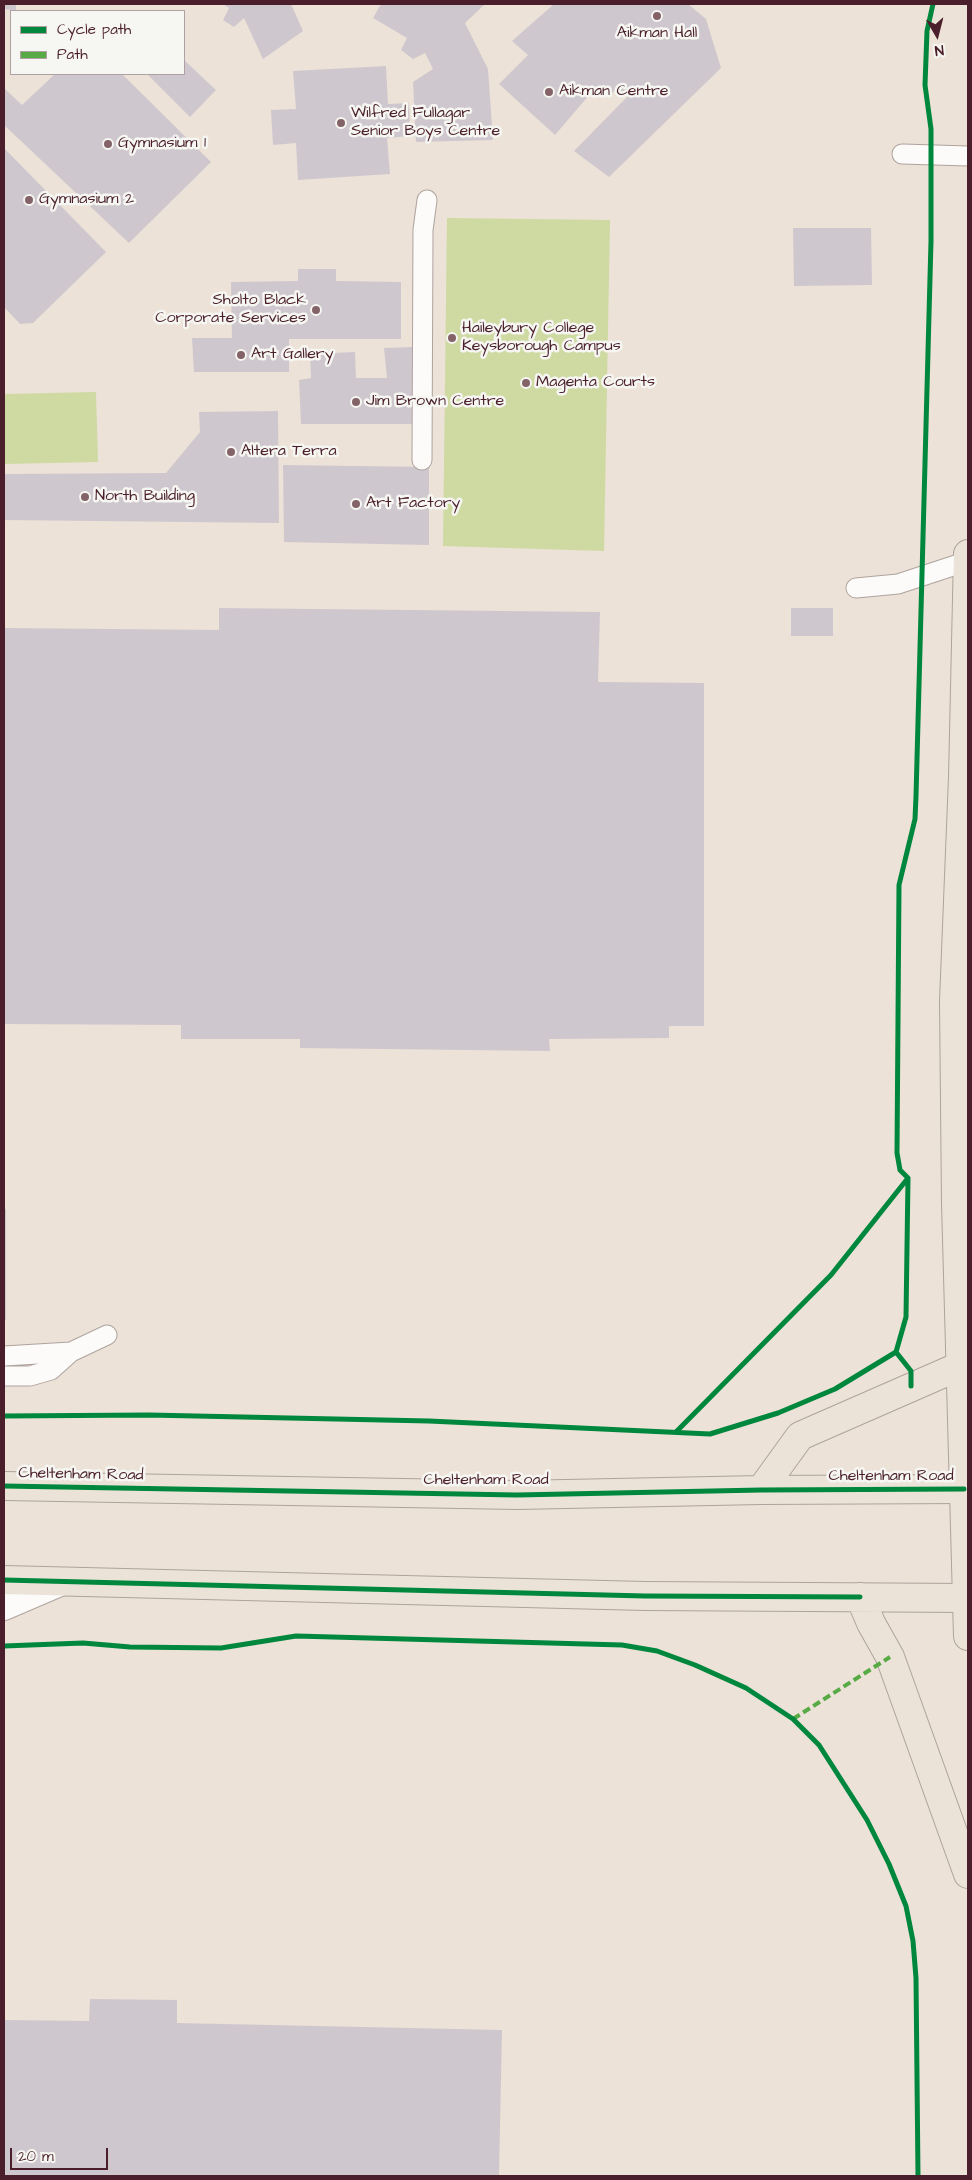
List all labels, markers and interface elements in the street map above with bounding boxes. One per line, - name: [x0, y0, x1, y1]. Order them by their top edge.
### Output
- legend: [10, 10, 185, 75]
- marker: Aikman Hall: [651, 10, 663, 22]
- north arrow: [912, 10, 962, 60]
- text: Cycle path: [57, 19, 131, 40]
- place label: Aikman Hall: [617, 24, 697, 44]
- text: N: [933, 39, 945, 60]
- text: Path: [57, 44, 88, 65]
- place label: Aikman Centre: [559, 82, 668, 102]
- marker: Aikman Centre: [543, 86, 555, 98]
- place label: Wilfred Fullagar Senior Boys Centre: [351, 104, 500, 142]
- marker: Wilfred Fullagar Senior Boys Centre: [335, 117, 347, 129]
- place label: Gymnasium 1: [118, 134, 206, 154]
- marker: Gymnasium 1: [102, 138, 114, 150]
- place label: Gymnasium 2: [39, 190, 134, 210]
- marker: Gymnasium 2: [23, 194, 35, 206]
- place label: Sholto Black Corporate Services: [155, 291, 306, 329]
- marker: Sholto Black Corporate Services: [310, 304, 322, 316]
- place label: Haileybury College Keysborough Campus: [462, 319, 621, 357]
- marker: Haileybury College Keysborough Campus: [446, 332, 458, 344]
- place label: Art Gallery: [251, 345, 333, 365]
- marker: Art Gallery: [235, 349, 247, 361]
- place label: Magenta Courts: [536, 373, 655, 393]
- marker: Magenta Courts: [520, 377, 532, 389]
- place label: Jim Brown Centre: [366, 392, 504, 412]
- marker: Jim Brown Centre: [350, 396, 362, 408]
- place label: Altera Terra: [241, 442, 337, 462]
- marker: Altera Terra: [225, 446, 237, 458]
- place label: North Building: [95, 487, 195, 507]
- marker: North Building: [79, 491, 91, 503]
- place label: Art Factory: [366, 494, 460, 514]
- marker: Art Factory: [350, 498, 362, 510]
- street label: Cheltenham Road: [18, 1464, 144, 1486]
- street label: Cheltenham Road: [828, 1467, 954, 1487]
- street label: Cheltenham Road: [423, 1471, 549, 1491]
- scale bar: [12, 2138, 110, 2170]
- text: 20 m: [18, 2146, 54, 2167]

